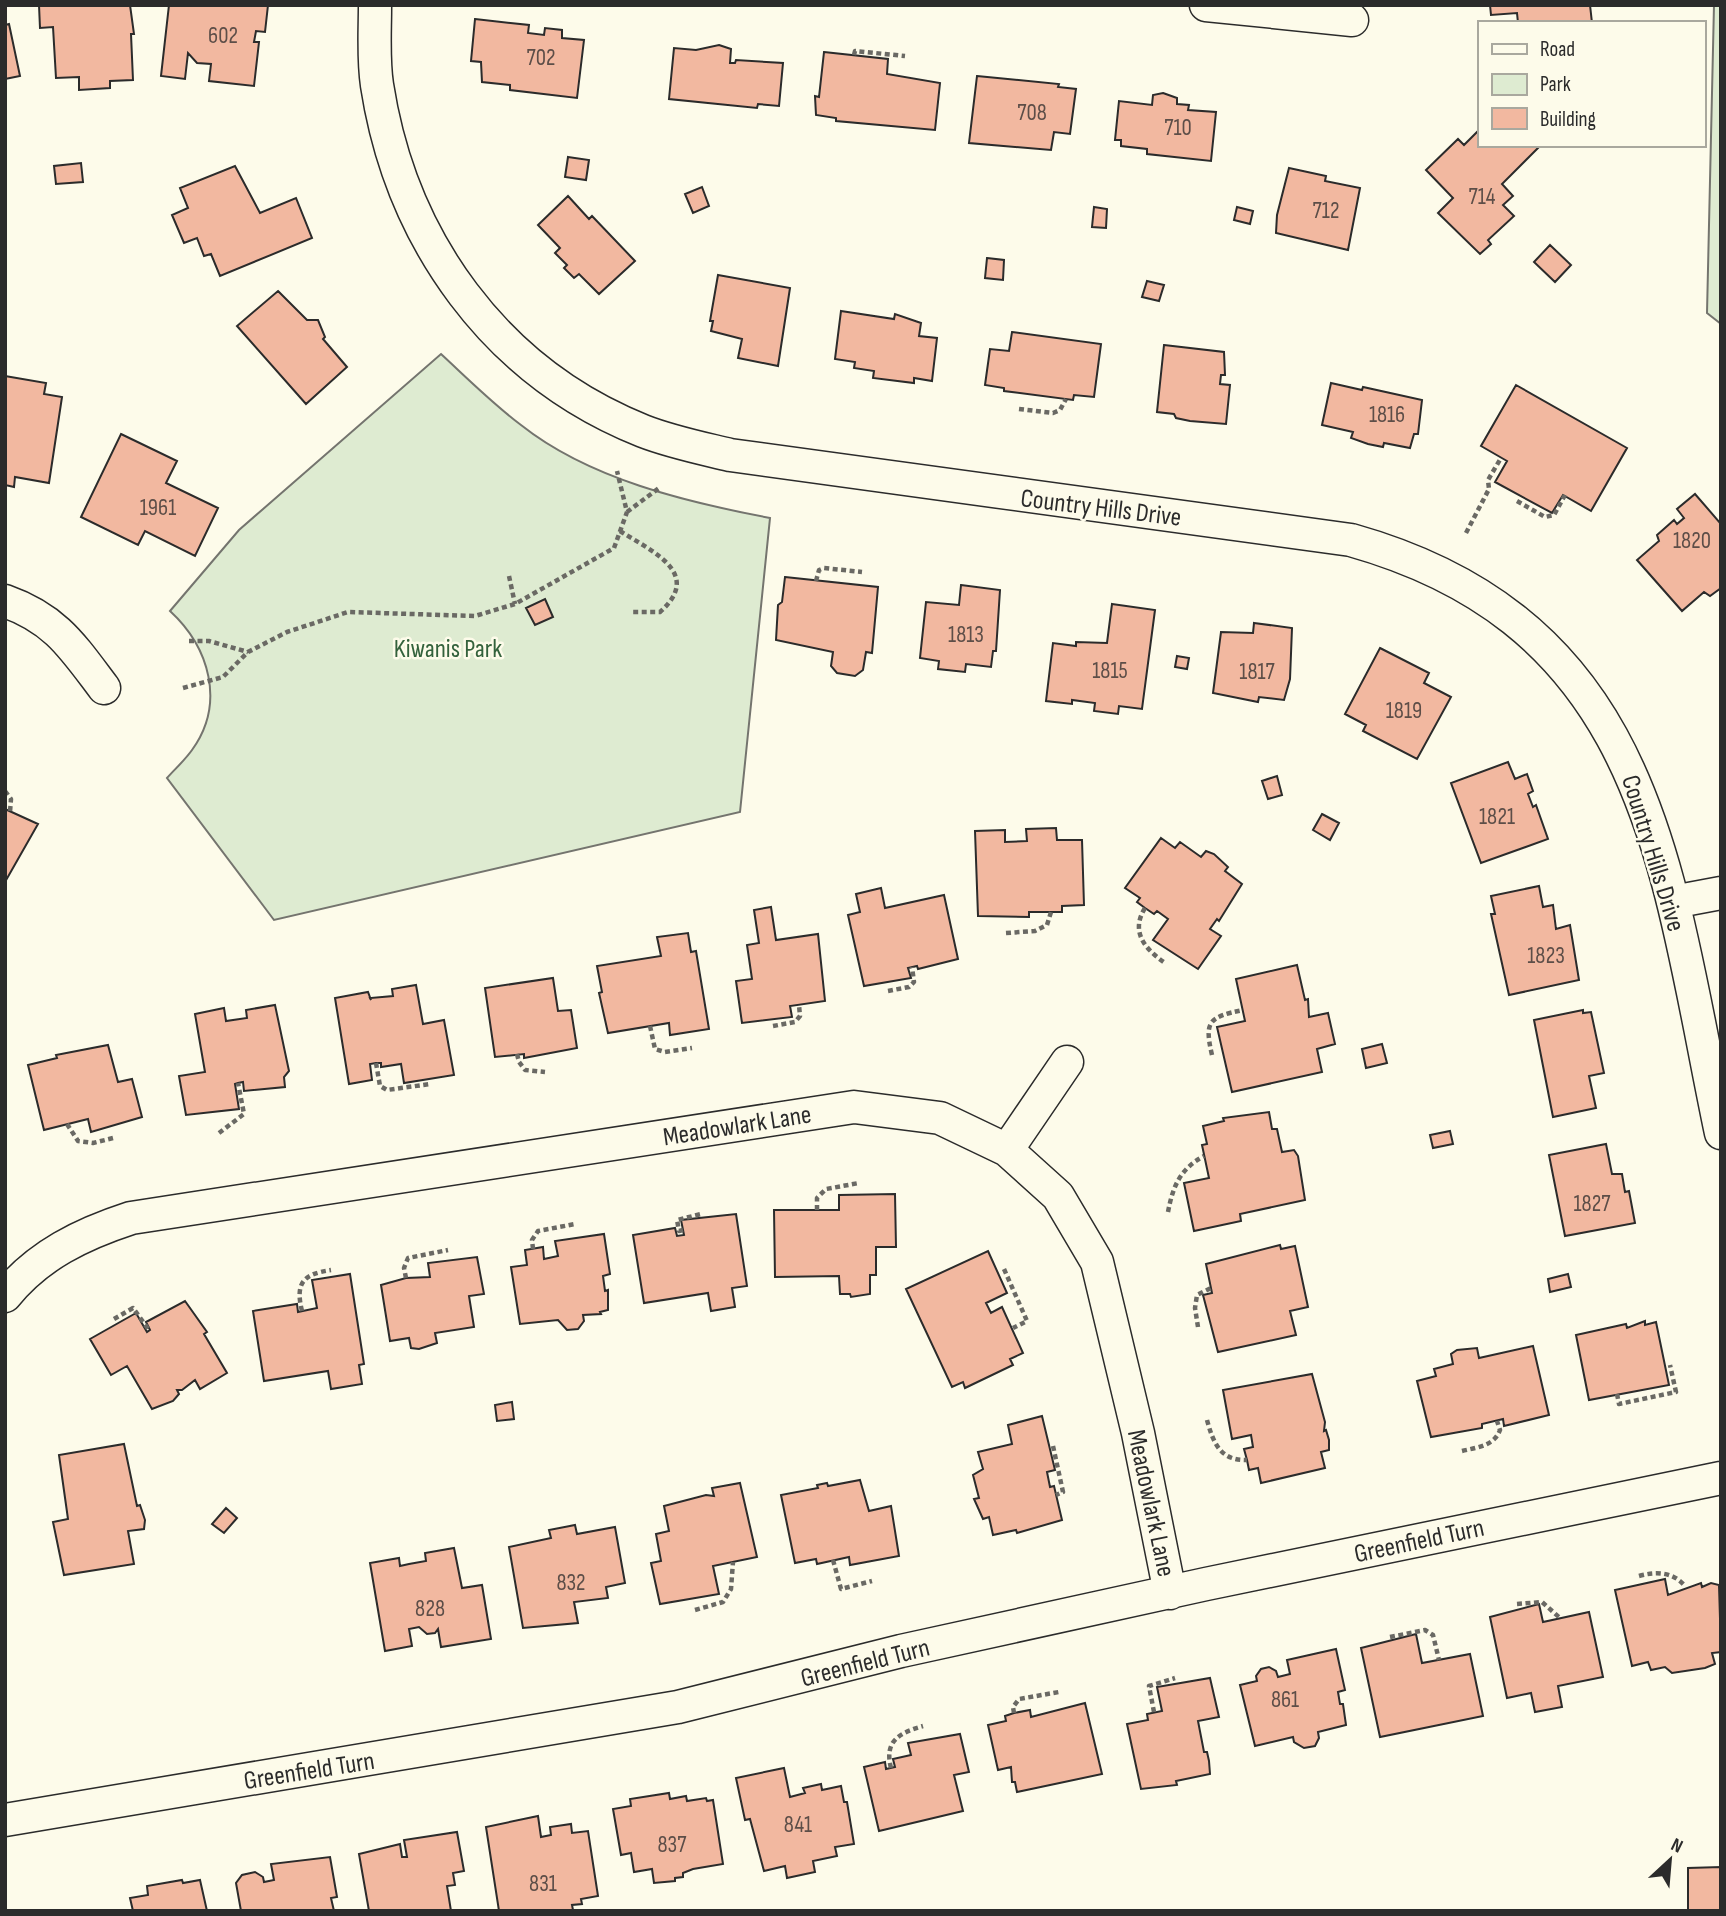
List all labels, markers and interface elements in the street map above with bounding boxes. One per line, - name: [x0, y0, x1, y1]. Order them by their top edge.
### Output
- legend: [1478, 21, 1705, 147]
- house number: 602: [208, 22, 238, 50]
- text: Road: [1540, 37, 1575, 62]
- house number: 702: [527, 44, 555, 72]
- text: Park: [1540, 72, 1571, 97]
- house number: 708: [1017, 99, 1047, 127]
- text: Building: [1540, 107, 1596, 132]
- house number: 710: [1164, 114, 1192, 142]
- house number: 714: [1469, 183, 1496, 211]
- house number: 712: [1312, 197, 1340, 225]
- house number: 1816: [1369, 401, 1405, 429]
- street label: Country Hills Drive: [1019, 483, 1183, 534]
- house number: 1961: [140, 494, 176, 522]
- house number: 1820: [1673, 527, 1711, 555]
- house number: 1813: [948, 621, 984, 649]
- park label: Kiwanis Park: [394, 634, 502, 665]
- house number: 1815: [1092, 657, 1128, 685]
- house number: 1817: [1239, 658, 1275, 686]
- house number: 1819: [1386, 697, 1422, 725]
- street label: Country Hills Drive: [1614, 772, 1691, 935]
- house number: 1821: [1479, 803, 1515, 831]
- house number: 1823: [1527, 942, 1565, 970]
- street label: Meadowlark Lane: [661, 1099, 814, 1153]
- house number: 1827: [1573, 1190, 1611, 1218]
- street label: Meadowlark Lane: [1120, 1427, 1181, 1580]
- street label: Greenfield Turn: [1352, 1513, 1487, 1570]
- house number: 832: [556, 1569, 586, 1597]
- house number: 828: [415, 1595, 445, 1623]
- street label: Greenfield Turn: [798, 1632, 933, 1694]
- house number: 861: [1271, 1686, 1299, 1714]
- street label: Greenfield Turn: [242, 1746, 377, 1797]
- house number: 841: [784, 1811, 812, 1839]
- north arrow: [1635, 1825, 1705, 1895]
- house number: 837: [658, 1831, 686, 1859]
- text: N: [1667, 1834, 1686, 1859]
- house number: 831: [529, 1870, 557, 1898]

